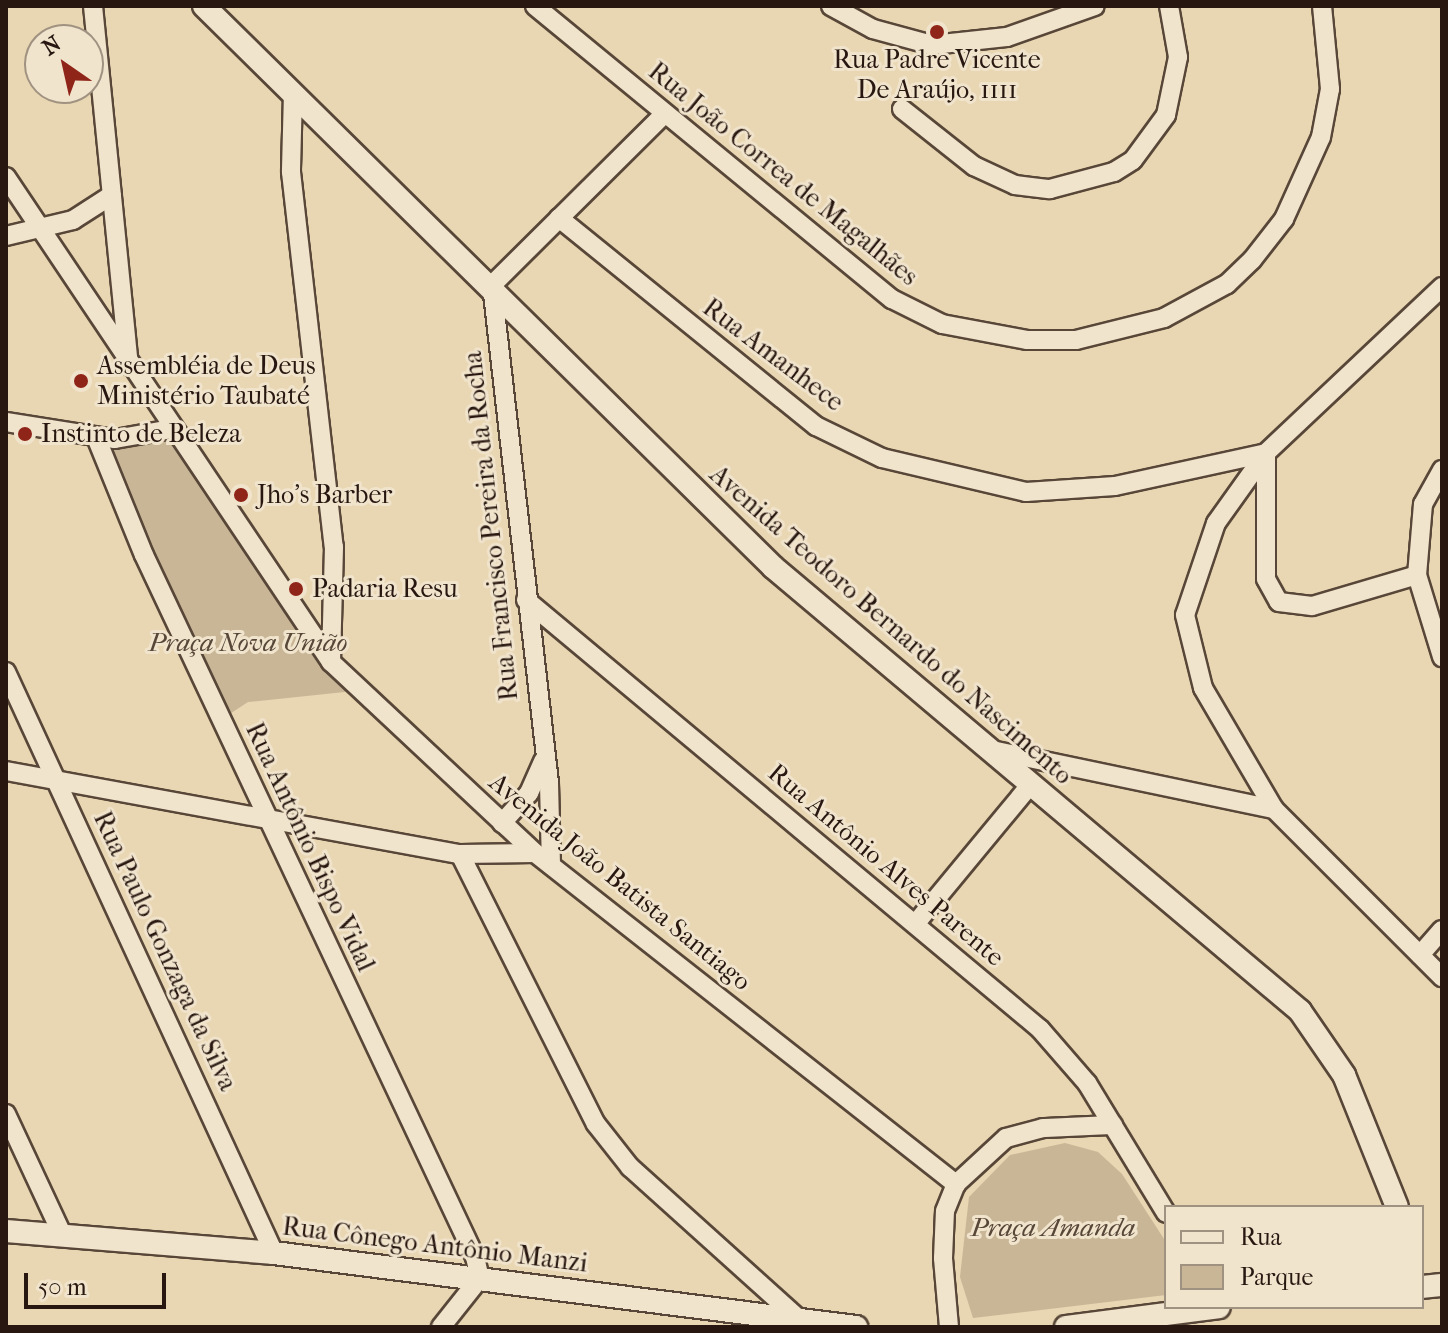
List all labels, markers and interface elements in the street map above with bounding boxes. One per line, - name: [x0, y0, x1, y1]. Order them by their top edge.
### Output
- marker: Rua Padre Vicente De Araújo, 1111: [928, 23, 946, 41]
- north arrow: [24, 24, 104, 104]
- text: N: [37, 30, 66, 61]
- place label: Rua Padre Vicente De Araújo, 1111: [833, 44, 1041, 106]
- street label: Rua João Correa de Magalhães: [642, 56, 924, 292]
- street label: Rua Amanhece: [697, 292, 849, 418]
- place label: Assembléia de Deus Ministério Taubaté: [97, 350, 315, 412]
- street label: Rua Francisco Pereira da Rocha: [457, 350, 525, 702]
- marker: Assembléia de Deus Ministério Taubaté: [72, 372, 90, 390]
- place label: Instinto de Beleza: [41, 418, 241, 450]
- marker: Instinto de Beleza: [16, 425, 34, 443]
- street label: Avenida Teodoro Bernardo do Nascimento: [703, 459, 1079, 791]
- place label: Jho's Barber: [257, 479, 392, 511]
- marker: Jho's Barber: [232, 486, 250, 504]
- place label: Padaria Resu: [312, 573, 458, 605]
- marker: Padaria Resu: [287, 580, 305, 598]
- park label: Praça Nova União: [149, 627, 347, 659]
- street label: Rua Antônio Bispo Vidal: [239, 718, 381, 976]
- street label: Rua Antônio Alves Parente: [762, 757, 1010, 973]
- street label: Avenida João Batista Santiago: [483, 767, 757, 997]
- street label: Rua Paulo Gonzaga da Silva: [87, 806, 243, 1096]
- legend: [1164, 1205, 1424, 1309]
- street label: Rua Cônego Antônio Manzi: [281, 1211, 589, 1279]
- park label: Praça Amanda: [971, 1212, 1135, 1244]
- text: Rua: [1240, 1223, 1282, 1251]
- scale bar: [28, 1257, 170, 1307]
- text: Parque: [1240, 1263, 1313, 1291]
- text: 50 m: [38, 1273, 87, 1301]

